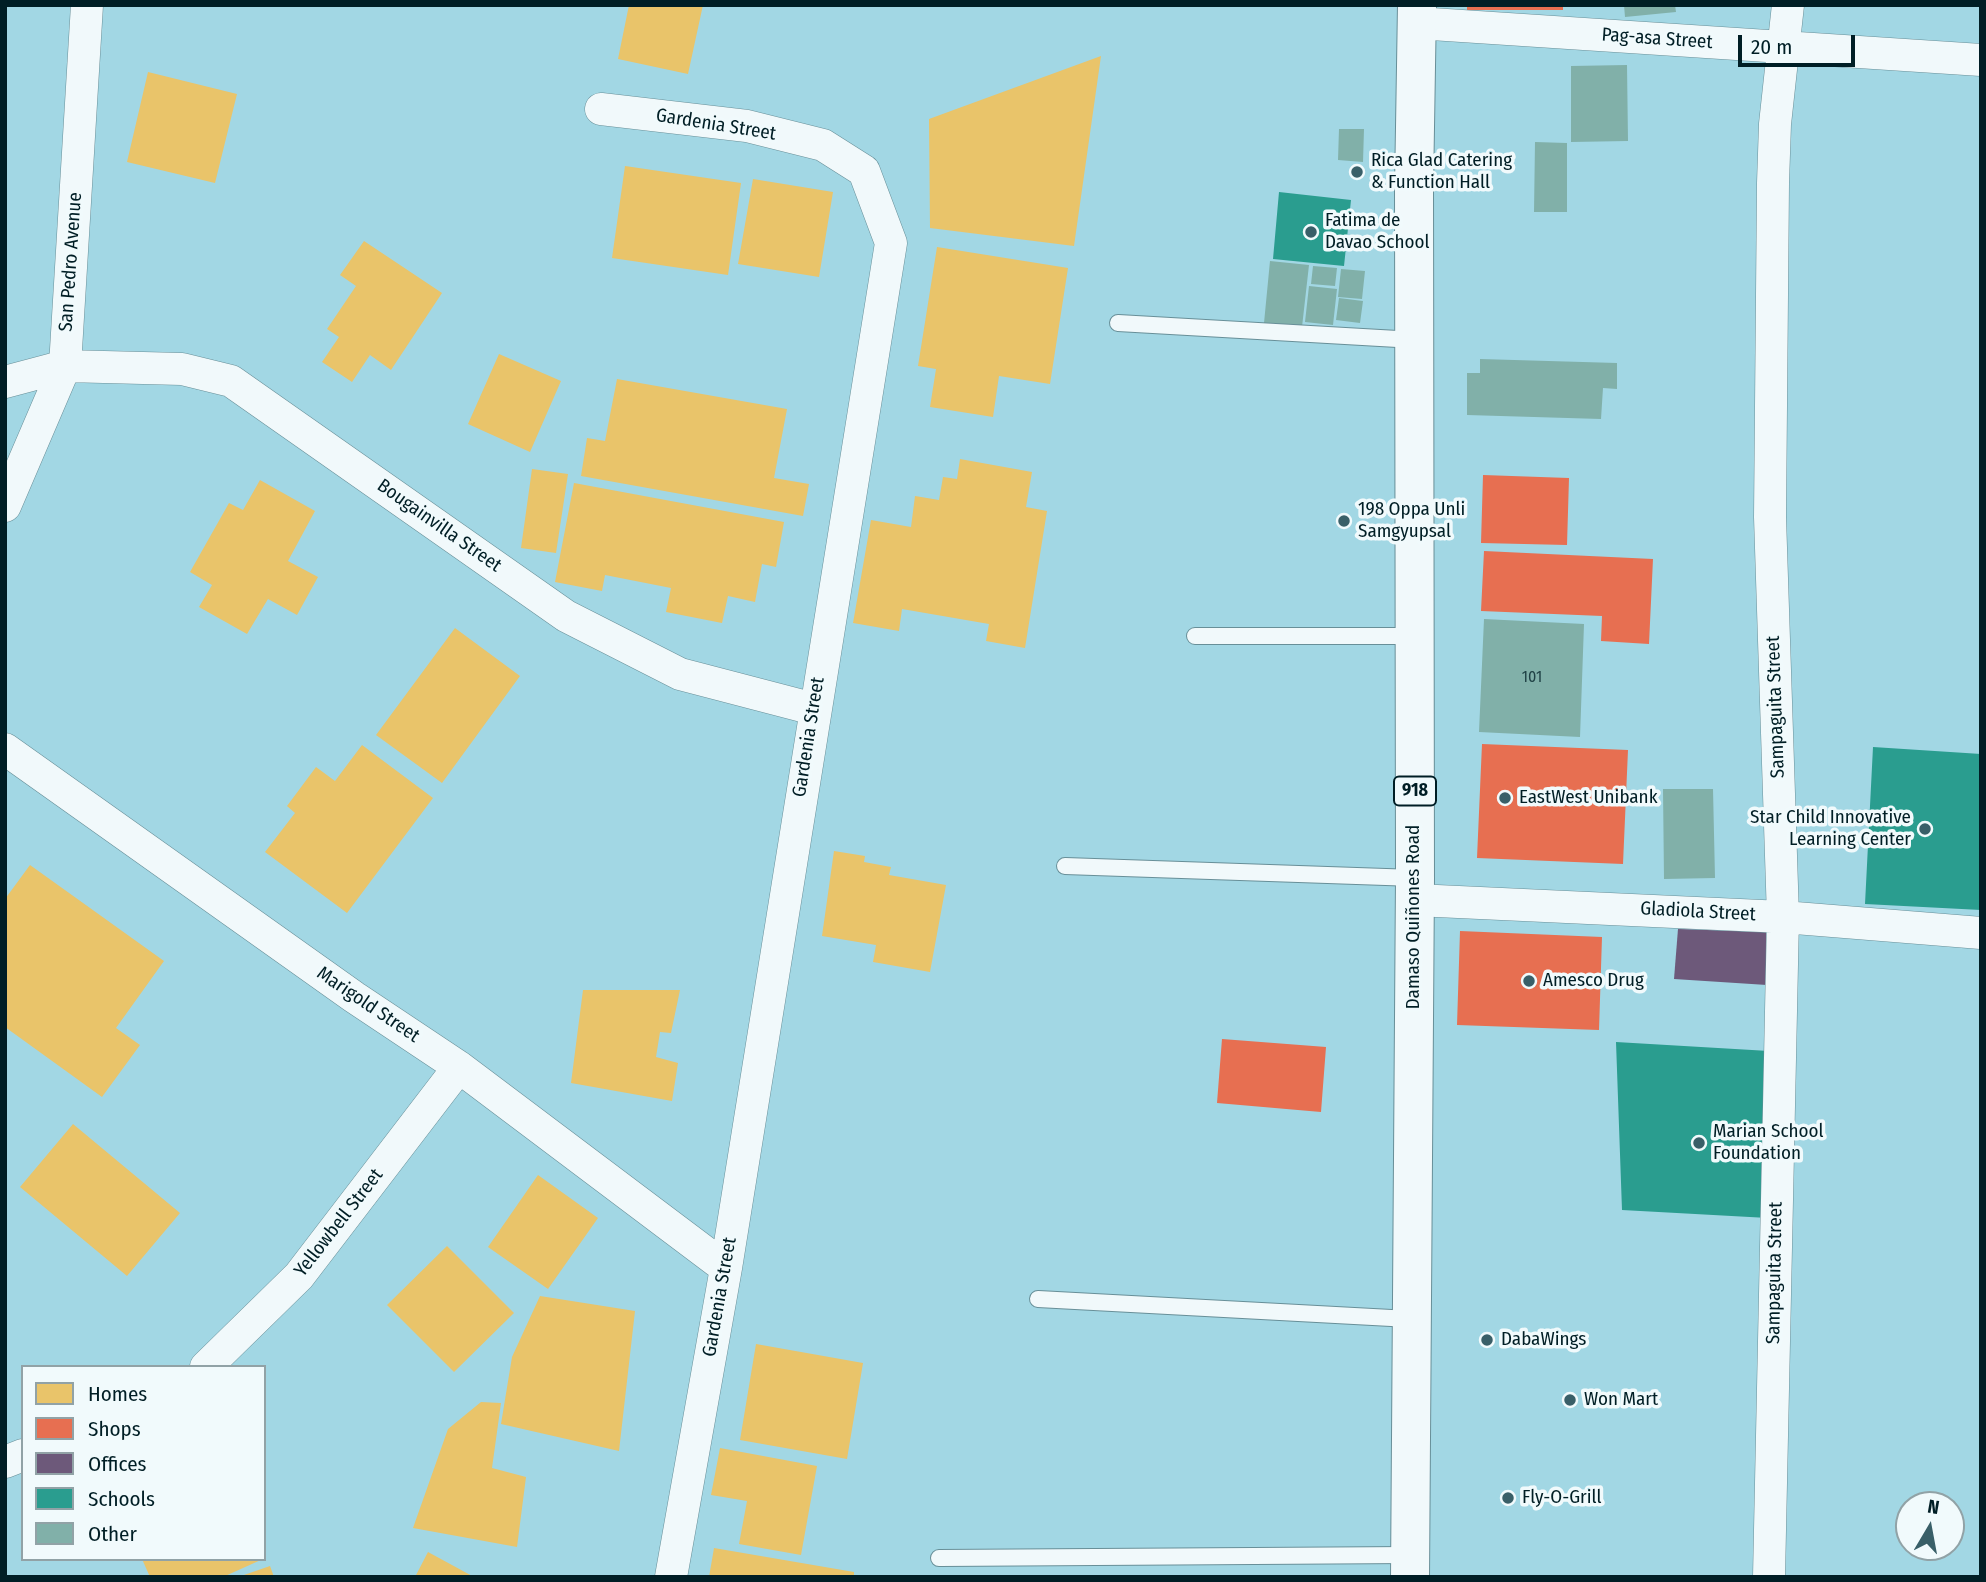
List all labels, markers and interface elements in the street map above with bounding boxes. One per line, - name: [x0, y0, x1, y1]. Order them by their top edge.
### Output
- scale bar: [1741, 21, 1858, 65]
- street label: Pag-asa Street: [1601, 24, 1713, 54]
- text: 20 m: [1751, 34, 1792, 60]
- street label: Gardenia Street: [654, 104, 778, 146]
- place label: Rica Glad Catering & Function Hall: [1371, 150, 1512, 194]
- marker: Rica Glad Catering & Function Hall: [1349, 164, 1365, 180]
- street label: San Pedro Avenue: [55, 191, 87, 333]
- place label: Fatima de Davao School: [1325, 210, 1429, 254]
- marker: Fatima de Davao School: [1303, 224, 1319, 240]
- street label: Bougainvilla Street: [372, 475, 506, 577]
- place label: 198 Oppa Unli Samgyupsal: [1358, 499, 1465, 543]
- marker: 198 Oppa Unli Samgyupsal: [1336, 513, 1352, 529]
- street label: Sampaguita Street: [1762, 635, 1790, 779]
- house number: 101: [1522, 668, 1542, 688]
- street label: Gardenia Street: [788, 675, 830, 799]
- road number: 918: [1394, 776, 1436, 806]
- place label: EastWest Unibank: [1519, 787, 1657, 809]
- marker: EastWest Unibank: [1497, 790, 1513, 806]
- place label: Star Child Innovative Learning Center: [1750, 807, 1911, 851]
- marker: Star Child Innovative Learning Center: [1917, 821, 1933, 837]
- street label: Damaso Quiñones Road: [1403, 825, 1425, 1009]
- street label: Gladiola Street: [1640, 898, 1756, 926]
- street label: Marigold Street: [312, 962, 424, 1048]
- place label: Amesco Drug: [1543, 970, 1644, 992]
- marker: Amesco Drug: [1521, 973, 1537, 989]
- place label: Marian School Foundation: [1713, 1121, 1824, 1165]
- marker: Marian School Foundation: [1691, 1135, 1707, 1151]
- street label: Yellowbell Street: [290, 1164, 388, 1282]
- street label: Sampaguita Street: [1762, 1202, 1788, 1344]
- street label: Gardenia Street: [698, 1235, 742, 1359]
- place label: DabaWings: [1501, 1329, 1586, 1351]
- marker: DabaWings: [1479, 1332, 1495, 1348]
- legend: [21, 1365, 266, 1561]
- text: Homes: [88, 1381, 147, 1407]
- place label: Won Mart: [1584, 1389, 1658, 1411]
- marker: Won Mart: [1562, 1392, 1578, 1408]
- text: Shops: [88, 1416, 141, 1442]
- text: Offices: [88, 1451, 147, 1477]
- text: Schools: [88, 1486, 155, 1512]
- place label: Fly-O-Grill: [1522, 1487, 1602, 1509]
- marker: Fly-O-Grill: [1500, 1490, 1516, 1506]
- north arrow: [1895, 1491, 1965, 1561]
- text: N: [1926, 1494, 1941, 1519]
- text: Other: [88, 1521, 137, 1547]

